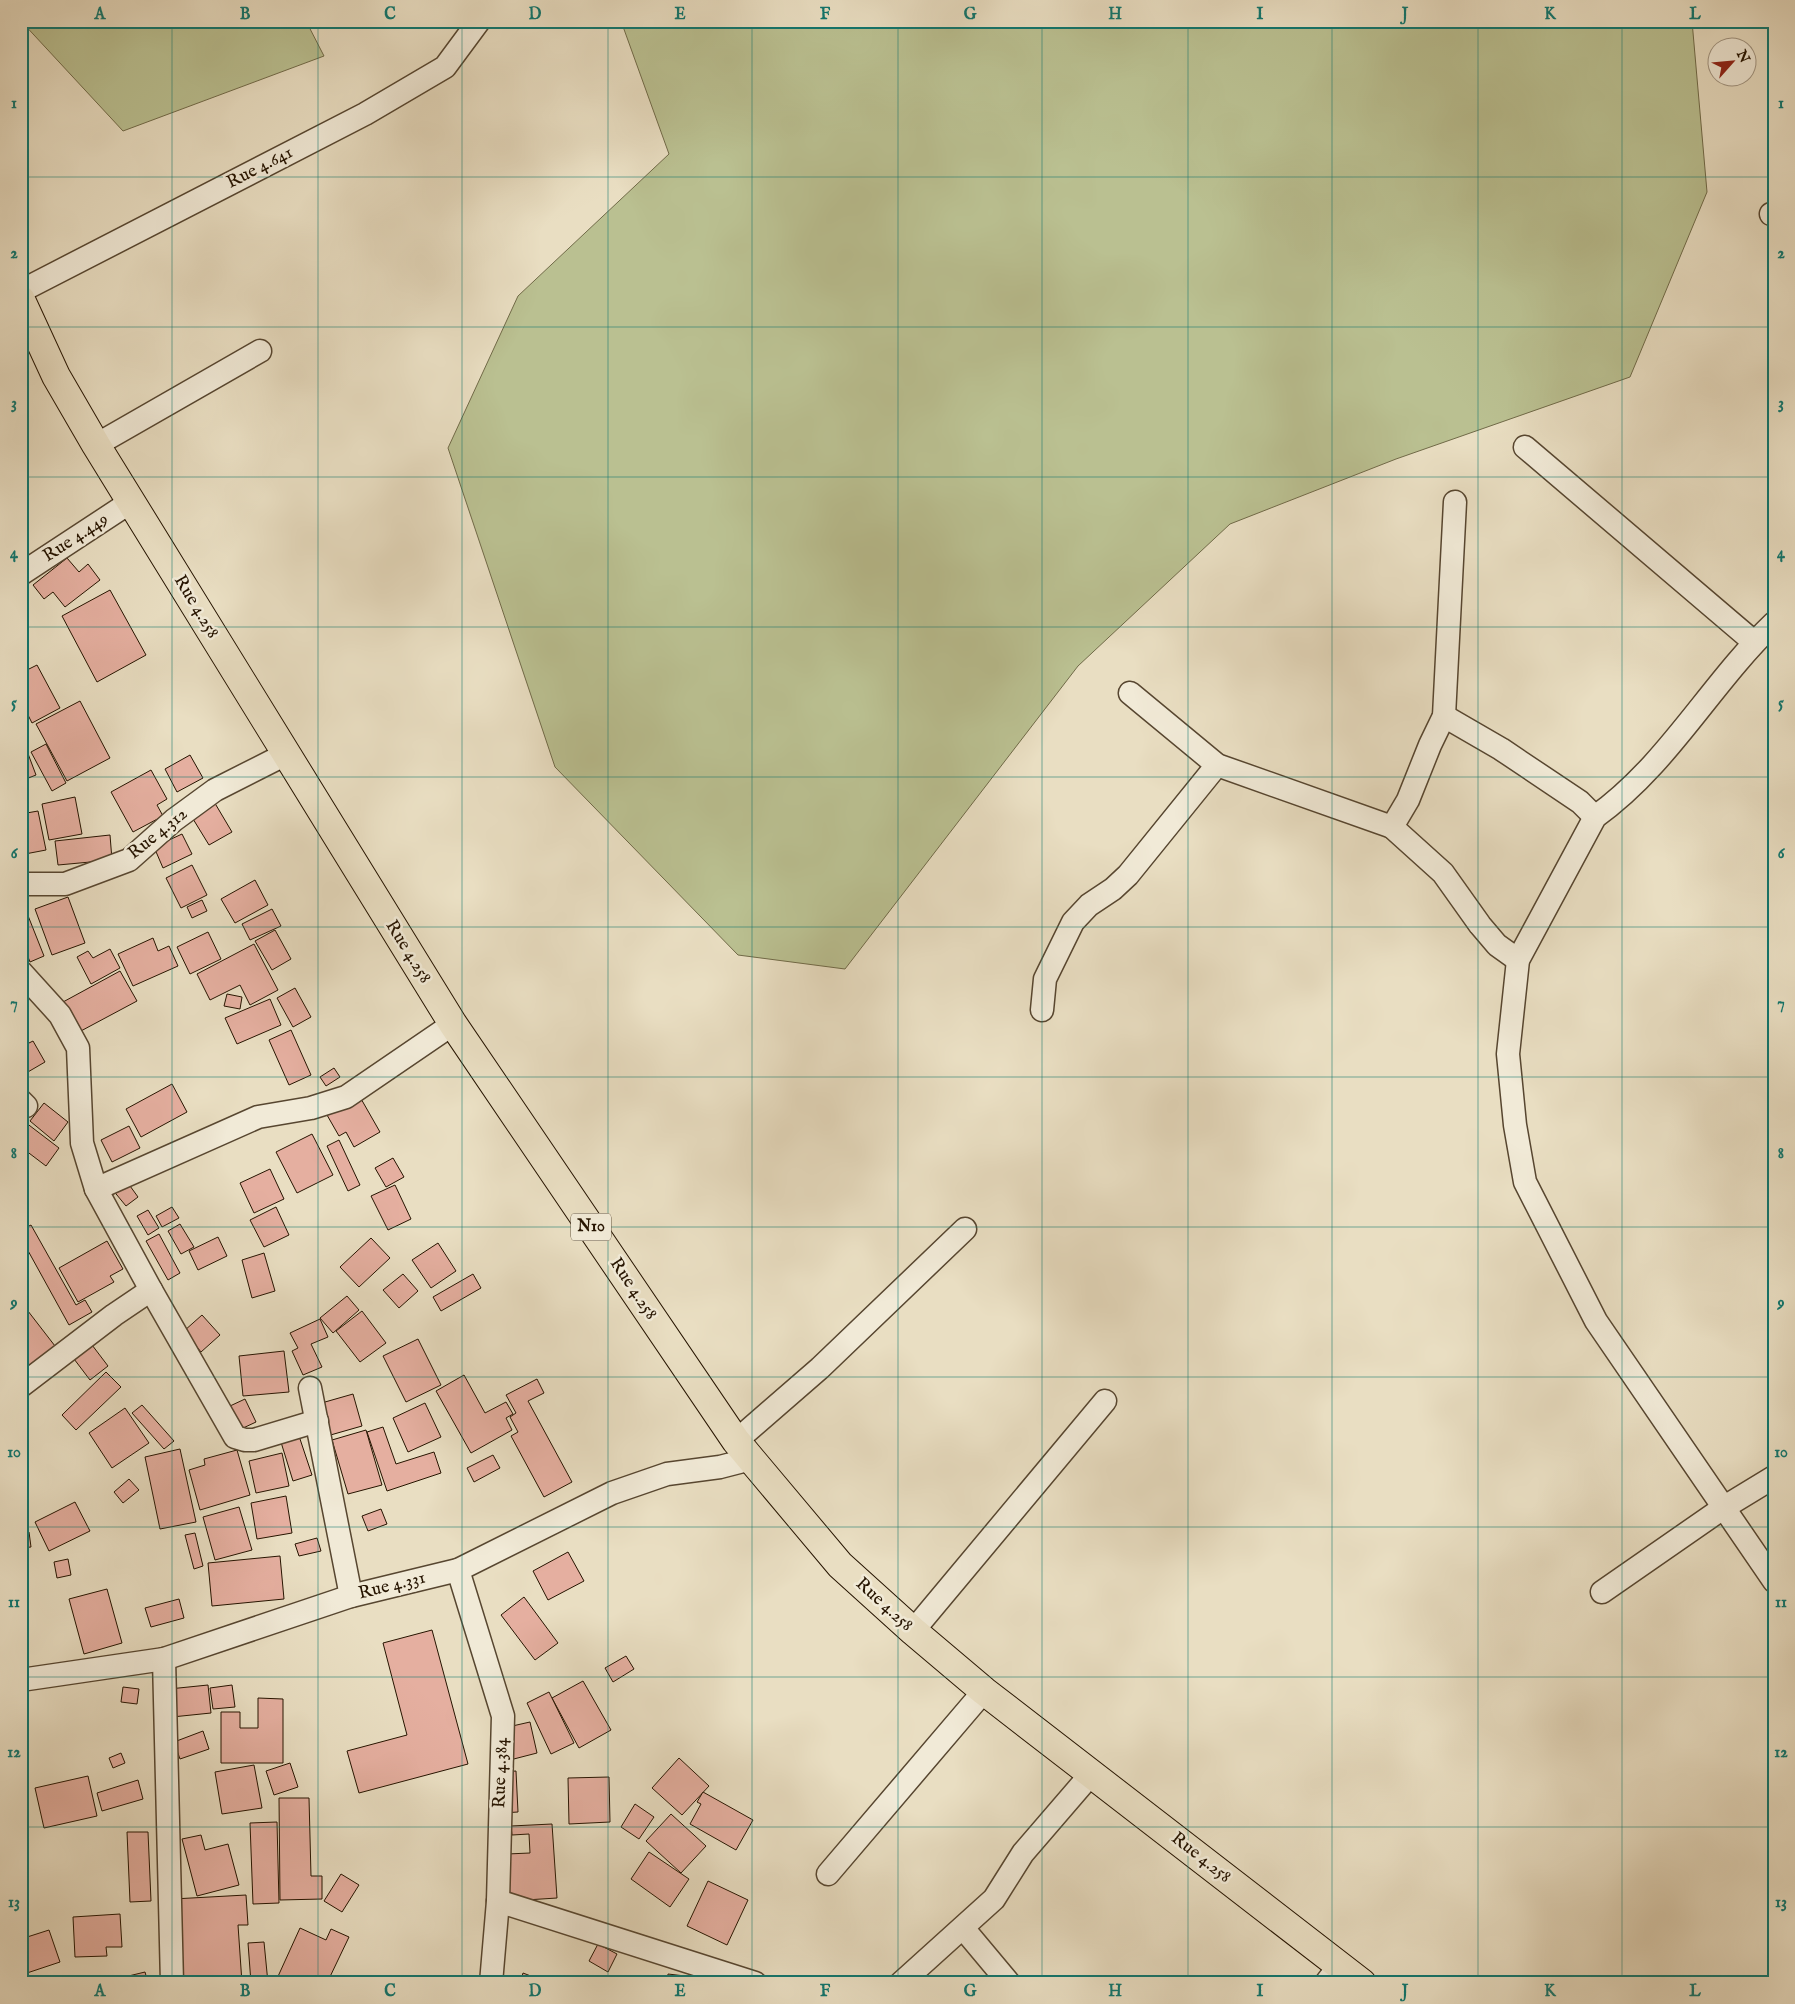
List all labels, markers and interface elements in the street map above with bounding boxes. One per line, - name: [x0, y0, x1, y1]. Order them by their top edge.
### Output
- text: A: [94, 5, 107, 25]
- text: B: [240, 5, 251, 25]
- text: C: [384, 5, 396, 25]
- text: D: [529, 5, 542, 25]
- text: E: [674, 5, 686, 25]
- text: F: [820, 5, 831, 25]
- text: G: [964, 5, 977, 25]
- text: H: [1108, 5, 1122, 25]
- text: I: [1257, 5, 1264, 25]
- text: J: [1400, 5, 1409, 25]
- text: K: [1544, 5, 1557, 25]
- text: L: [1689, 5, 1701, 25]
- north arrow: [1708, 38, 1758, 88]
- text: N: [1731, 46, 1753, 66]
- text: 1: [11, 94, 17, 114]
- text: 1: [1778, 94, 1784, 114]
- street label: Rue 4.641: [223, 142, 297, 194]
- text: 2: [10, 244, 18, 264]
- text: 2: [1777, 244, 1785, 264]
- text: 3: [11, 394, 17, 414]
- text: 3: [1778, 394, 1784, 414]
- street label: Rue 4.449: [39, 508, 113, 568]
- text: 4: [10, 544, 19, 564]
- text: 4: [1777, 544, 1786, 564]
- street label: Rue 4.258: [168, 571, 224, 643]
- text: 5: [11, 694, 17, 714]
- text: 5: [1778, 694, 1784, 714]
- street label: Rue 4.312: [124, 803, 192, 865]
- text: 6: [11, 844, 19, 864]
- text: 6: [1778, 844, 1786, 864]
- street label: Rue 4.258: [380, 916, 436, 988]
- text: 7: [10, 994, 18, 1014]
- text: 7: [1777, 994, 1785, 1014]
- text: 8: [11, 1144, 17, 1164]
- text: 8: [1778, 1144, 1784, 1164]
- road number: N10: [571, 1214, 611, 1240]
- street label: Rue 4.258: [604, 1253, 662, 1325]
- text: 9: [10, 1294, 18, 1314]
- text: 9: [1777, 1294, 1785, 1314]
- text: 10: [7, 1443, 21, 1463]
- text: 10: [1774, 1443, 1788, 1463]
- street label: Rue 4.331: [356, 1567, 428, 1605]
- street label: Rue 4.258: [850, 1573, 918, 1637]
- text: 11: [8, 1593, 20, 1613]
- text: 11: [1775, 1593, 1787, 1613]
- street label: Rue 4.384: [488, 1737, 514, 1809]
- text: 12: [7, 1743, 21, 1763]
- text: 12: [1774, 1743, 1788, 1763]
- street label: Rue 4.258: [1166, 1827, 1236, 1889]
- text: 13: [8, 1893, 20, 1913]
- text: 13: [1775, 1893, 1787, 1913]
- text: A: [94, 1982, 107, 2002]
- text: B: [240, 1982, 251, 2002]
- text: C: [384, 1982, 396, 2002]
- text: D: [529, 1982, 542, 2002]
- text: E: [674, 1982, 686, 2002]
- text: F: [820, 1982, 831, 2002]
- text: G: [964, 1982, 977, 2002]
- text: H: [1108, 1982, 1122, 2002]
- text: I: [1257, 1982, 1264, 2002]
- text: J: [1400, 1982, 1409, 2002]
- text: K: [1544, 1982, 1557, 2002]
- text: L: [1689, 1982, 1701, 2002]

